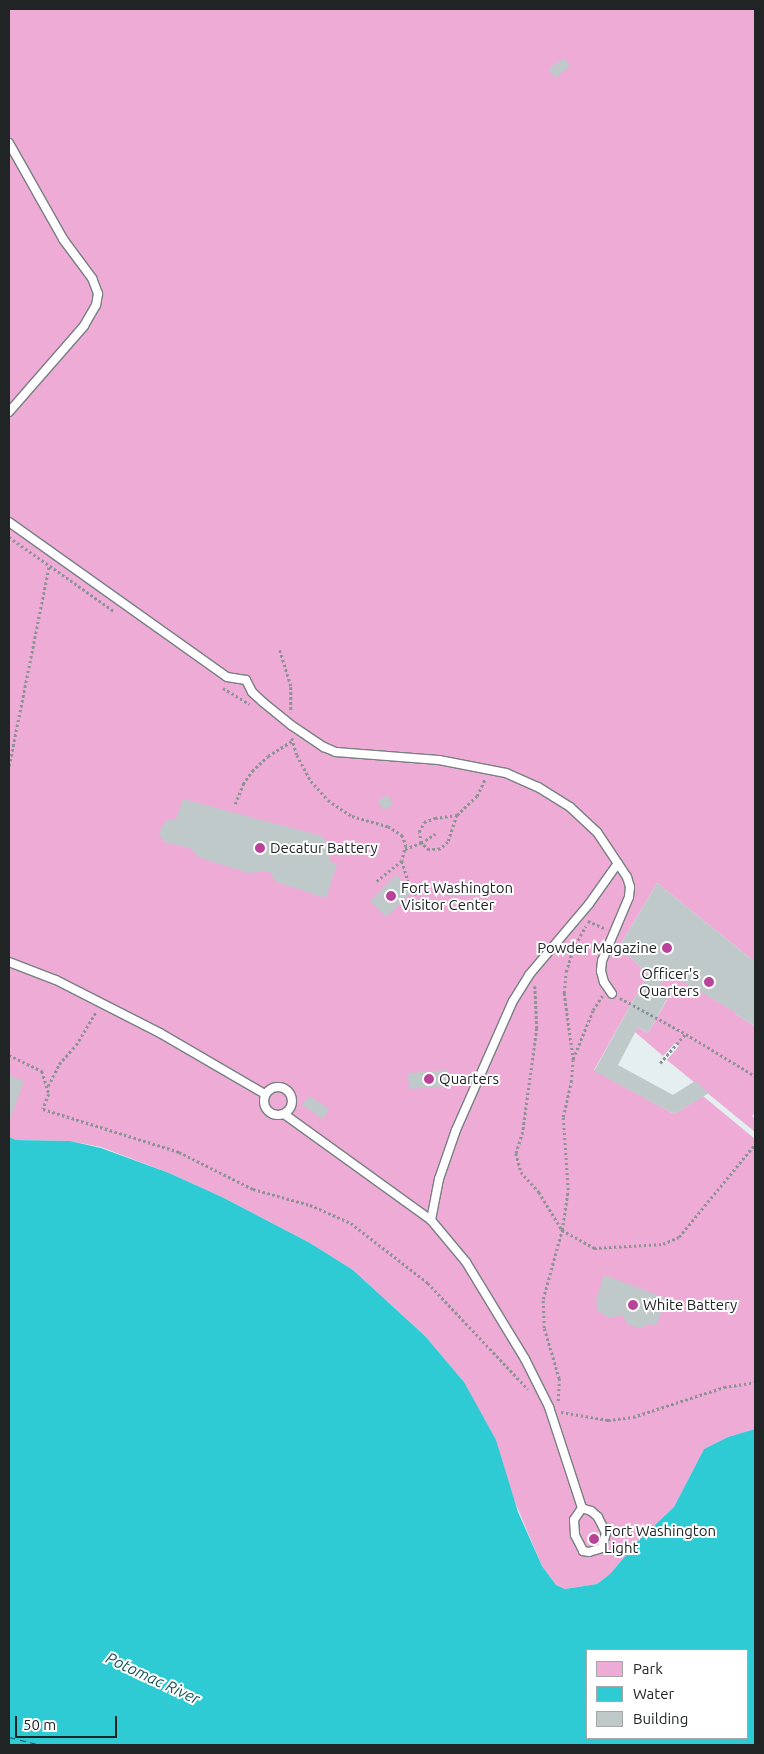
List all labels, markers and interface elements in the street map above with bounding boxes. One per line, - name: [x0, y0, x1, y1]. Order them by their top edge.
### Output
- place label: Decatur Battery: [270, 839, 378, 857]
- marker: Decatur Battery: [254, 842, 266, 854]
- place label: Fort Washington Visitor Center: [401, 878, 513, 913]
- marker: Fort Washington Visitor Center: [385, 890, 397, 902]
- place label: Powder Magazine: [537, 939, 657, 957]
- marker: Powder Magazine: [661, 942, 673, 954]
- place label: Officer's Quarters: [639, 964, 699, 999]
- marker: Officer's Quarters: [703, 976, 715, 988]
- place label: Quarters: [439, 1070, 499, 1088]
- marker: Quarters: [423, 1073, 435, 1085]
- place label: White Battery: [643, 1296, 737, 1314]
- marker: White Battery: [627, 1299, 639, 1311]
- place label: Fort Washington Light: [604, 1521, 716, 1556]
- marker: Fort Washington Light: [588, 1533, 600, 1545]
- water label: Potomac River: [103, 1648, 203, 1708]
- legend: [586, 1649, 749, 1739]
- text: Park: [633, 1660, 663, 1677]
- text: Water: [633, 1685, 674, 1702]
- scale bar: [18, 1706, 120, 1738]
- text: Building: [633, 1710, 688, 1727]
- text: 50 m: [23, 1716, 56, 1733]

